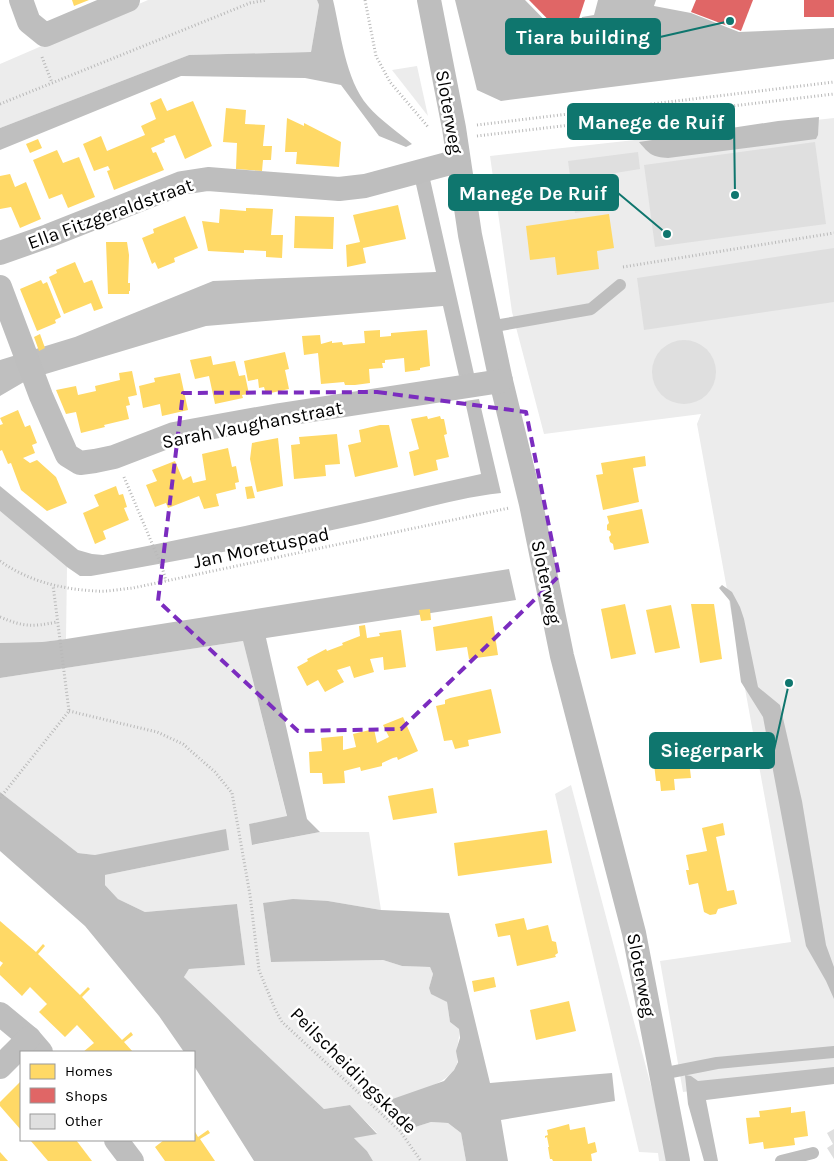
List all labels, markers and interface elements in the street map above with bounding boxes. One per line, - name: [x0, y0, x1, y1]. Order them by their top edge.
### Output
- callout: Tiara building: [506, 19, 660, 54]
- text: Tiara building: [516, 26, 650, 49]
- street label: Sloterweg: [431, 68, 467, 156]
- callout: Manege de Ruif: [568, 104, 734, 139]
- text: Manege de Ruif: [578, 111, 725, 134]
- street label: Ella Fitzgeraldstraat: [25, 174, 196, 254]
- callout: Manege De Ruif: [449, 175, 618, 210]
- text: Manege De Ruif: [459, 182, 608, 205]
- street label: Sarah Vaughanstraat: [160, 397, 344, 453]
- street label: Jan Moretuspad: [191, 523, 331, 573]
- street label: Sloterweg: [526, 538, 566, 626]
- callout: Siegerpark: [650, 733, 774, 768]
- text: Siegerpark: [660, 739, 764, 762]
- street label: Sloterweg: [622, 931, 660, 1019]
- street label: Peilscheidingskade: [286, 1003, 421, 1138]
- legend: [20, 1051, 195, 1141]
- text: Homes: [65, 1062, 113, 1080]
- text: Shops: [65, 1087, 108, 1105]
- text: Other: [65, 1112, 103, 1130]

